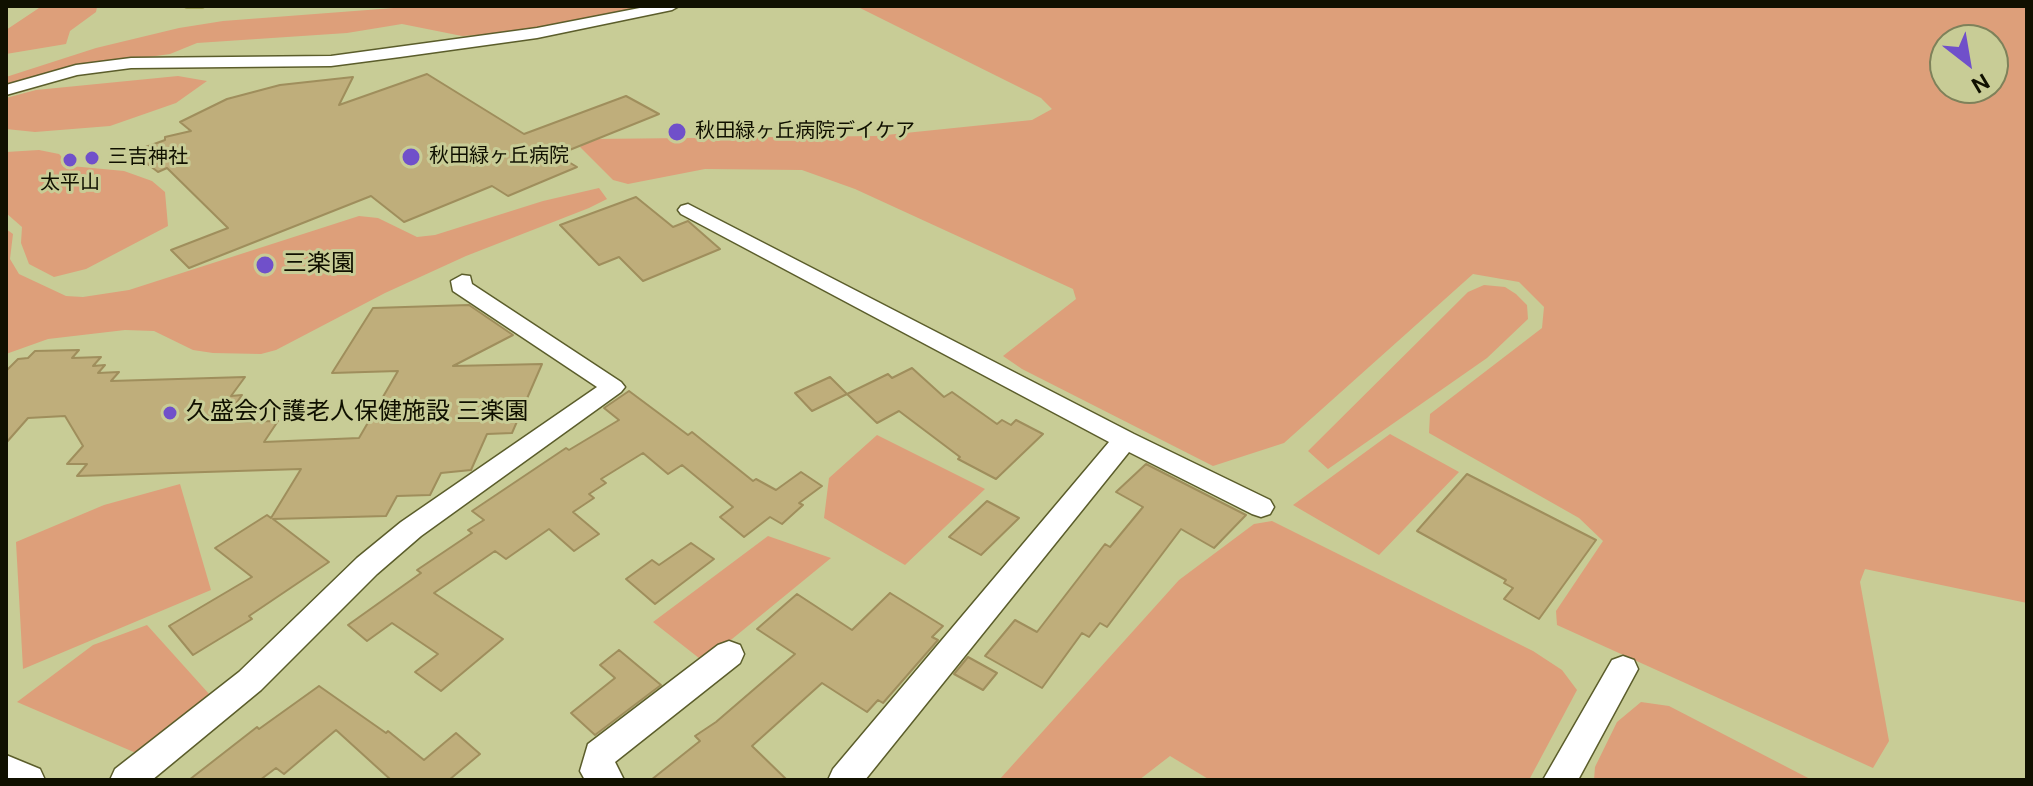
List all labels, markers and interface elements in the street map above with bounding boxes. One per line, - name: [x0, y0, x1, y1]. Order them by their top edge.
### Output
- north arrow: [1929, 24, 2009, 104]
- text: N: [1966, 67, 1995, 100]
- place label: 秋田緑ヶ丘病院デイケア: [695, 120, 915, 144]
- marker: 秋田緑ヶ丘病院デイケア: [666, 121, 688, 143]
- place label: 秋田緑ヶ丘病院: [429, 145, 569, 169]
- place label: 三吉神社: [108, 146, 188, 170]
- marker: 秋田緑ヶ丘病院: [400, 146, 422, 168]
- marker: 三吉神社: [83, 149, 101, 167]
- marker: 太平山: [61, 151, 79, 169]
- place label: 太平山: [40, 172, 100, 196]
- place label: 三楽園: [283, 251, 355, 279]
- marker: 三楽園: [254, 254, 276, 276]
- place label: 久盛会介護老人保健施設 三楽園: [186, 399, 528, 427]
- marker: 久盛会介護老人保健施設 三楽園: [161, 404, 179, 422]

